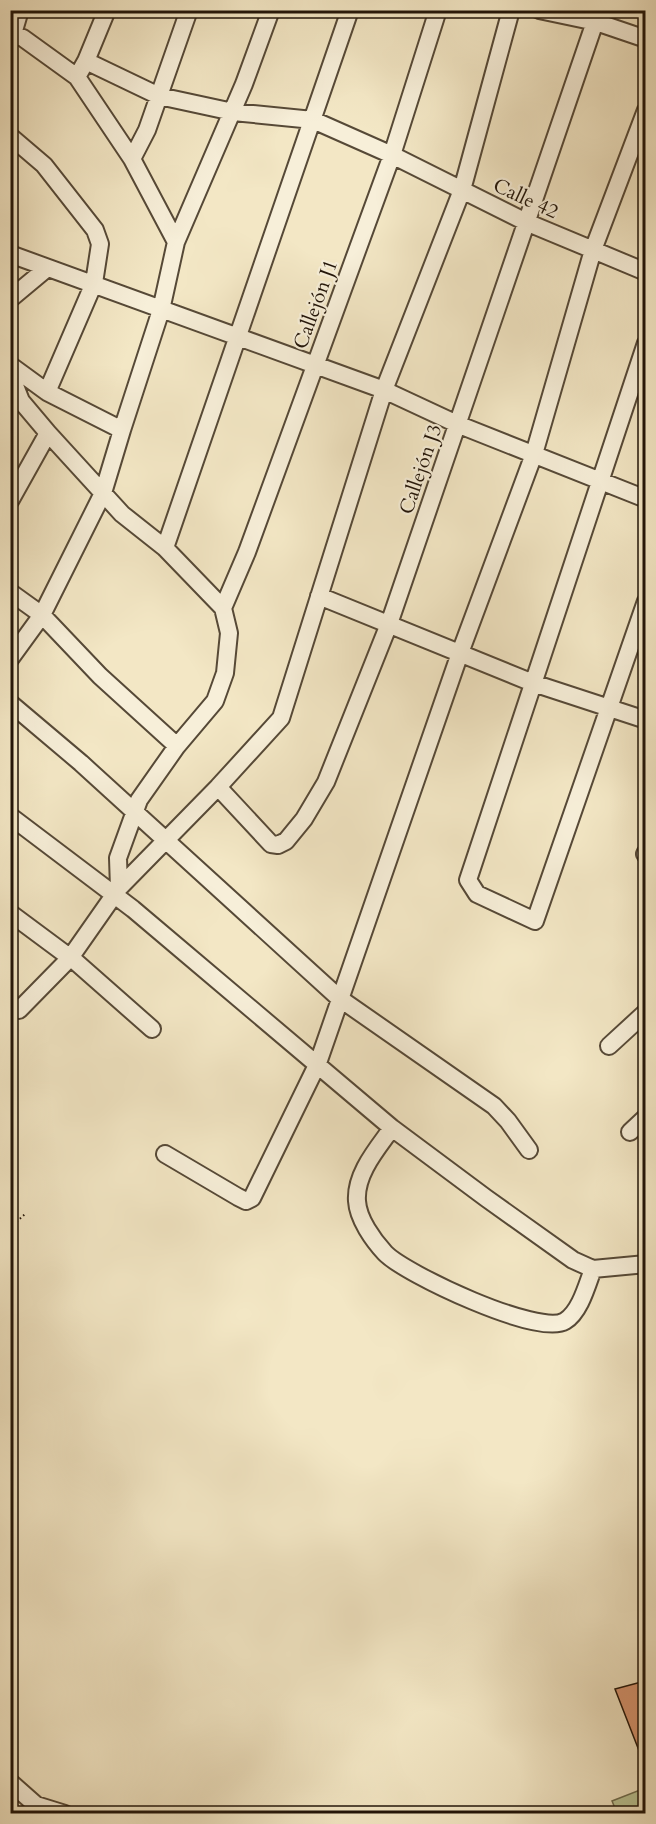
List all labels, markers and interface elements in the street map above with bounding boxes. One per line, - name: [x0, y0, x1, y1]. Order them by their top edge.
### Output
- street label: Calle 42: [489, 172, 563, 225]
- street label: Callejón J1: [287, 256, 344, 353]
- street label: Callejón J3: [393, 421, 448, 518]

